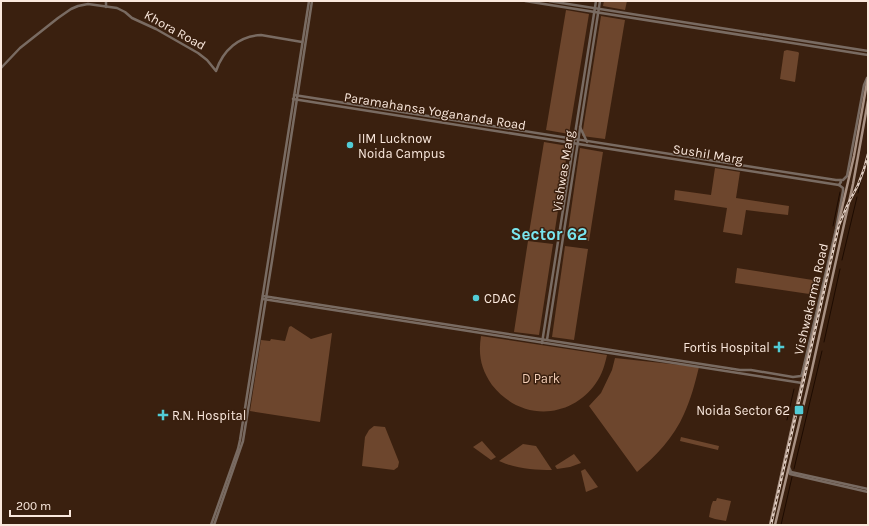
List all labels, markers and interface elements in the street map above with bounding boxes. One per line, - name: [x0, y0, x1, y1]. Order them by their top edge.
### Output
- street label: Khora Road: [142, 7, 208, 53]
- street label: Paramahansa Yogananda Road: [343, 89, 527, 133]
- street label: Vishwas Marg: [549, 129, 577, 213]
- place label: IIM Lucknow Noida Campus: [358, 131, 446, 161]
- marker: IIM Lucknow Noida Campus: [345, 140, 355, 150]
- street label: Sushil Marg: [672, 141, 745, 167]
- district label: Sector 62: [511, 224, 587, 244]
- street label: Vishwakarma Road: [791, 242, 831, 356]
- place label: CDAC: [484, 291, 516, 306]
- marker: CDAC: [471, 293, 481, 303]
- place label: Fortis Hospital: [683, 340, 770, 355]
- marker: Fortis Hospital: [773, 341, 785, 353]
- park label: D Park: [522, 371, 560, 386]
- place label: Noida Sector 62: [696, 403, 790, 418]
- marker: Noida Sector 62: [793, 404, 805, 416]
- place label: R.N. Hospital: [172, 408, 246, 423]
- marker: R.N. Hospital: [157, 409, 169, 421]
- scale bar: [10, 492, 70, 518]
- text: 200 m: [16, 499, 51, 513]

